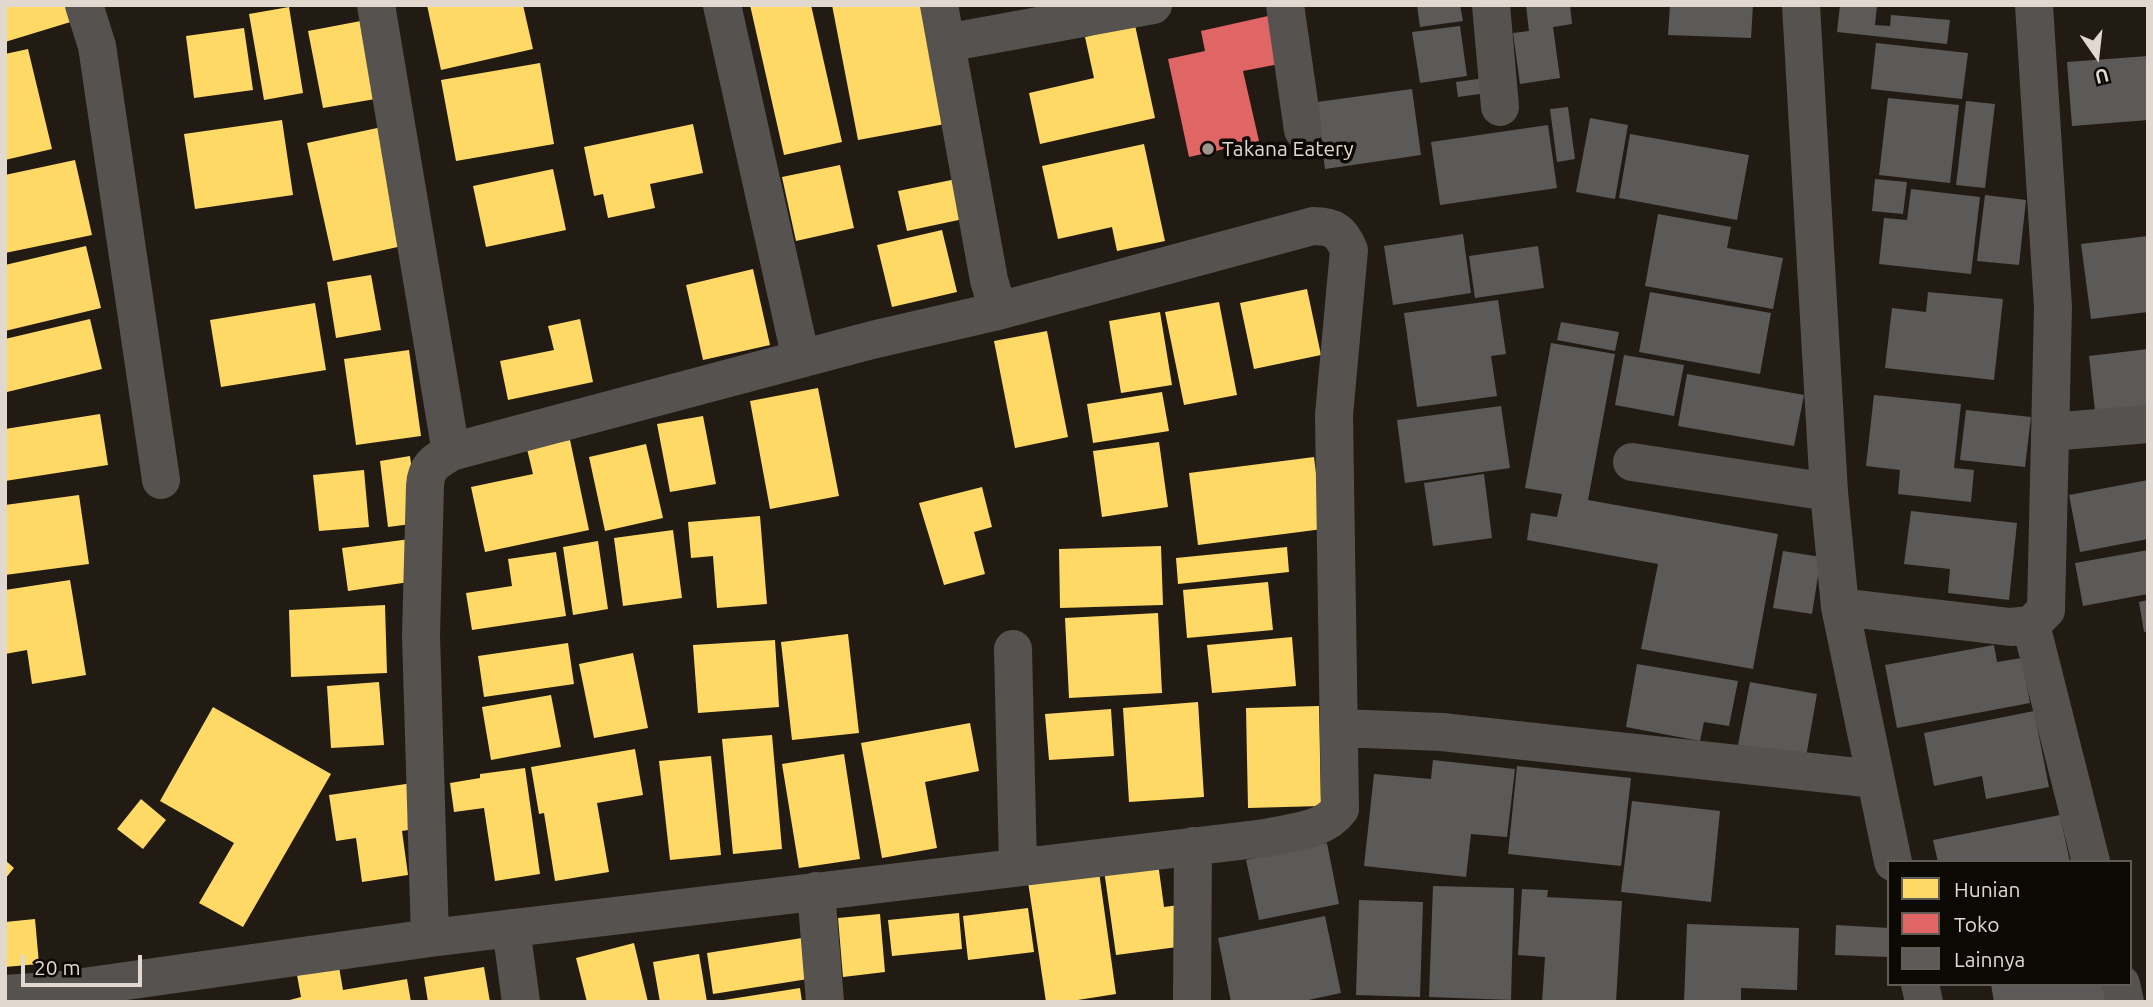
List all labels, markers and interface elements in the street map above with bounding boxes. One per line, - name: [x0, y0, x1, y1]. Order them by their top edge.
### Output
- north arrow: [2062, 21, 2132, 91]
- text: U: [2093, 64, 2111, 89]
- place label: Takana Eatery: [1222, 136, 1354, 162]
- marker: Takana Eatery: [1200, 141, 1216, 157]
- legend: [1887, 860, 2132, 986]
- text: Hunian: [1954, 877, 2021, 901]
- text: Toko: [1954, 912, 1999, 936]
- scale bar: [24, 940, 145, 984]
- text: Lainnya: [1954, 947, 2025, 971]
- text: 20 m: [34, 955, 81, 979]

